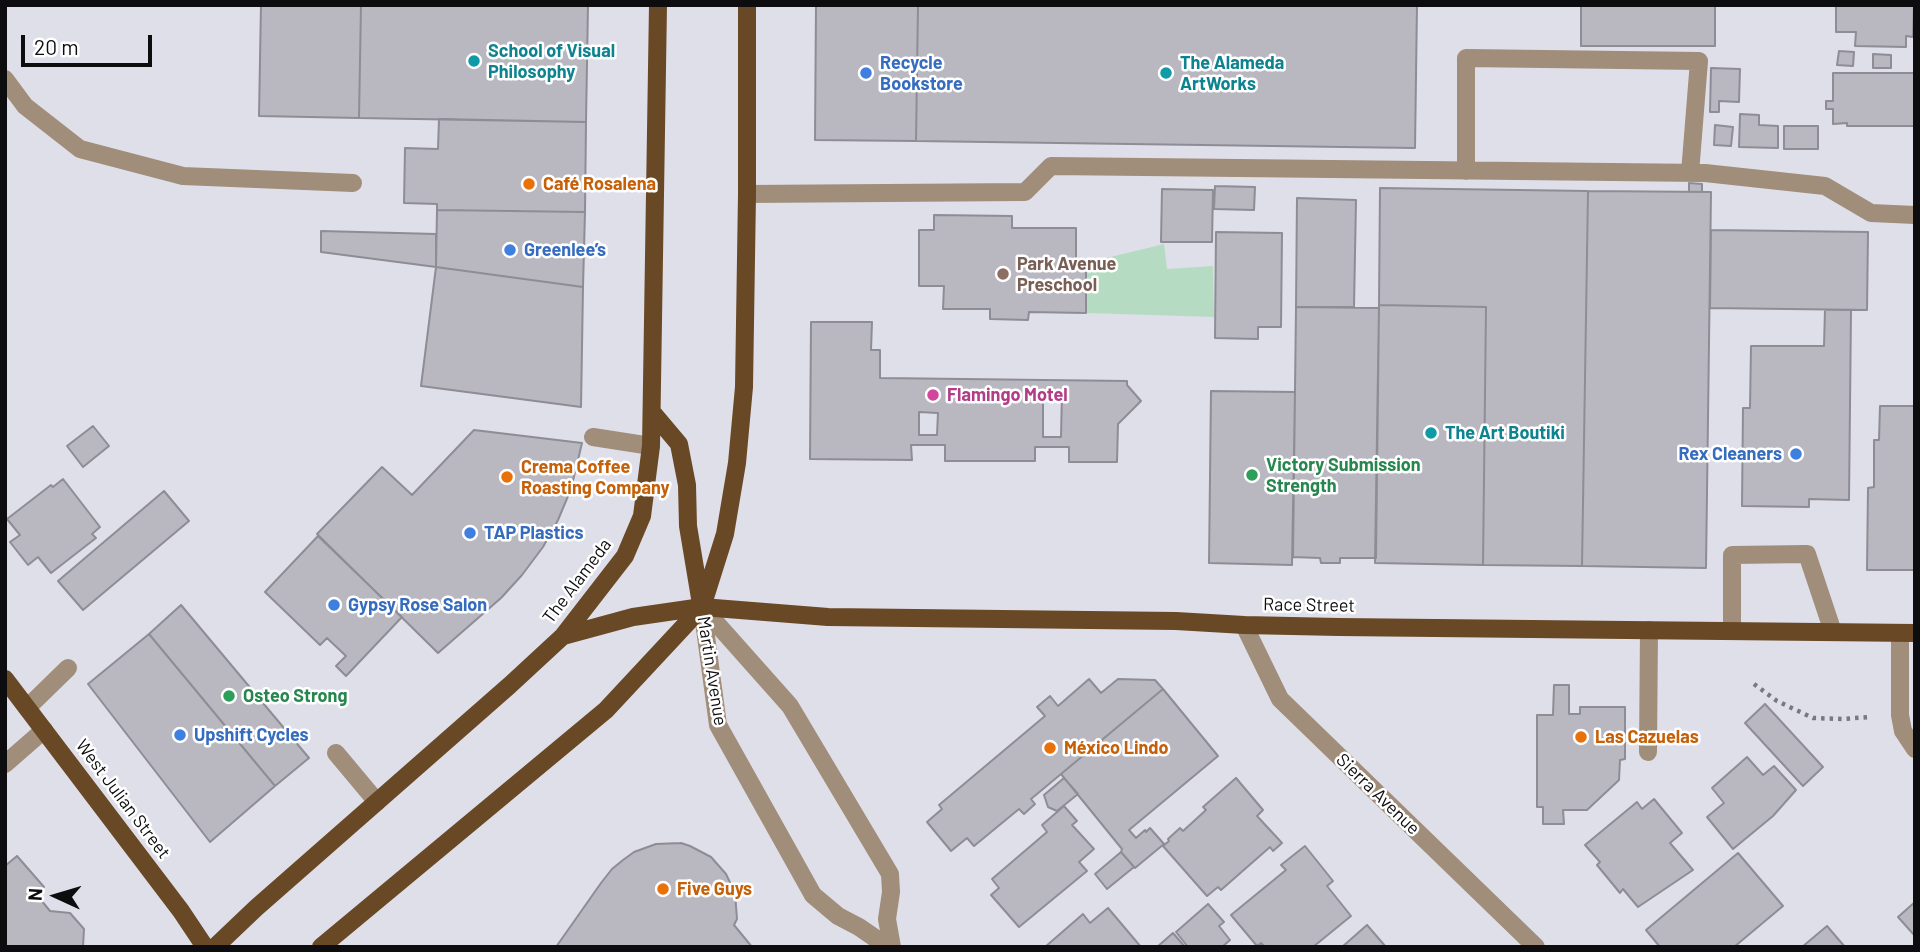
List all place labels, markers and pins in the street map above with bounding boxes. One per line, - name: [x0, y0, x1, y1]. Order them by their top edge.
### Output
- place label: School of Visual Philosophy: [488, 40, 615, 82]
- place label: Recycle Bookstore: [880, 52, 963, 94]
- place label: The Alameda ArtWorks: [1180, 52, 1284, 94]
- marker: School of Visual Philosophy: [466, 53, 482, 69]
- marker: Recycle Bookstore: [858, 65, 874, 81]
- marker: The Alameda ArtWorks: [1158, 65, 1174, 81]
- place label: Café Rosalena: [543, 173, 656, 195]
- marker: Café Rosalena: [521, 176, 537, 192]
- place label: Greenlee’s: [524, 239, 606, 261]
- marker: Greenlee’s: [502, 242, 518, 258]
- place label: Park Avenue Preschool: [1017, 253, 1116, 296]
- marker: Park Avenue Preschool: [995, 266, 1011, 282]
- place label: Flamingo Motel: [947, 384, 1068, 406]
- marker: Flamingo Motel: [925, 387, 941, 403]
- place label: The Art Boutiki: [1445, 422, 1565, 444]
- marker: The Art Boutiki: [1423, 425, 1439, 441]
- place label: Rex Cleaners: [1678, 443, 1782, 465]
- marker: Rex Cleaners: [1788, 446, 1804, 462]
- place label: Victory Submission Strength: [1266, 454, 1421, 496]
- place label: Crema Coffee Roasting Company: [521, 456, 670, 498]
- marker: Victory Submission Strength: [1244, 467, 1260, 483]
- marker: Crema Coffee Roasting Company: [499, 469, 515, 485]
- place label: TAP Plastics: [484, 522, 584, 544]
- marker: TAP Plastics: [462, 525, 478, 541]
- place label: Gypsy Rose Salon: [348, 594, 487, 616]
- marker: Gypsy Rose Salon: [326, 597, 342, 613]
- place label: Osteo Strong: [243, 685, 347, 707]
- marker: Osteo Strong: [221, 688, 237, 704]
- place label: Upshift Cycles: [194, 724, 309, 746]
- place label: Las Cazuelas: [1595, 726, 1699, 748]
- marker: Upshift Cycles: [172, 727, 188, 743]
- marker: Las Cazuelas: [1573, 729, 1589, 745]
- place label: México Lindo: [1064, 737, 1169, 759]
- marker: México Lindo: [1042, 740, 1058, 756]
- place label: Five Guys: [677, 878, 752, 900]
- marker: Five Guys: [655, 881, 671, 897]

